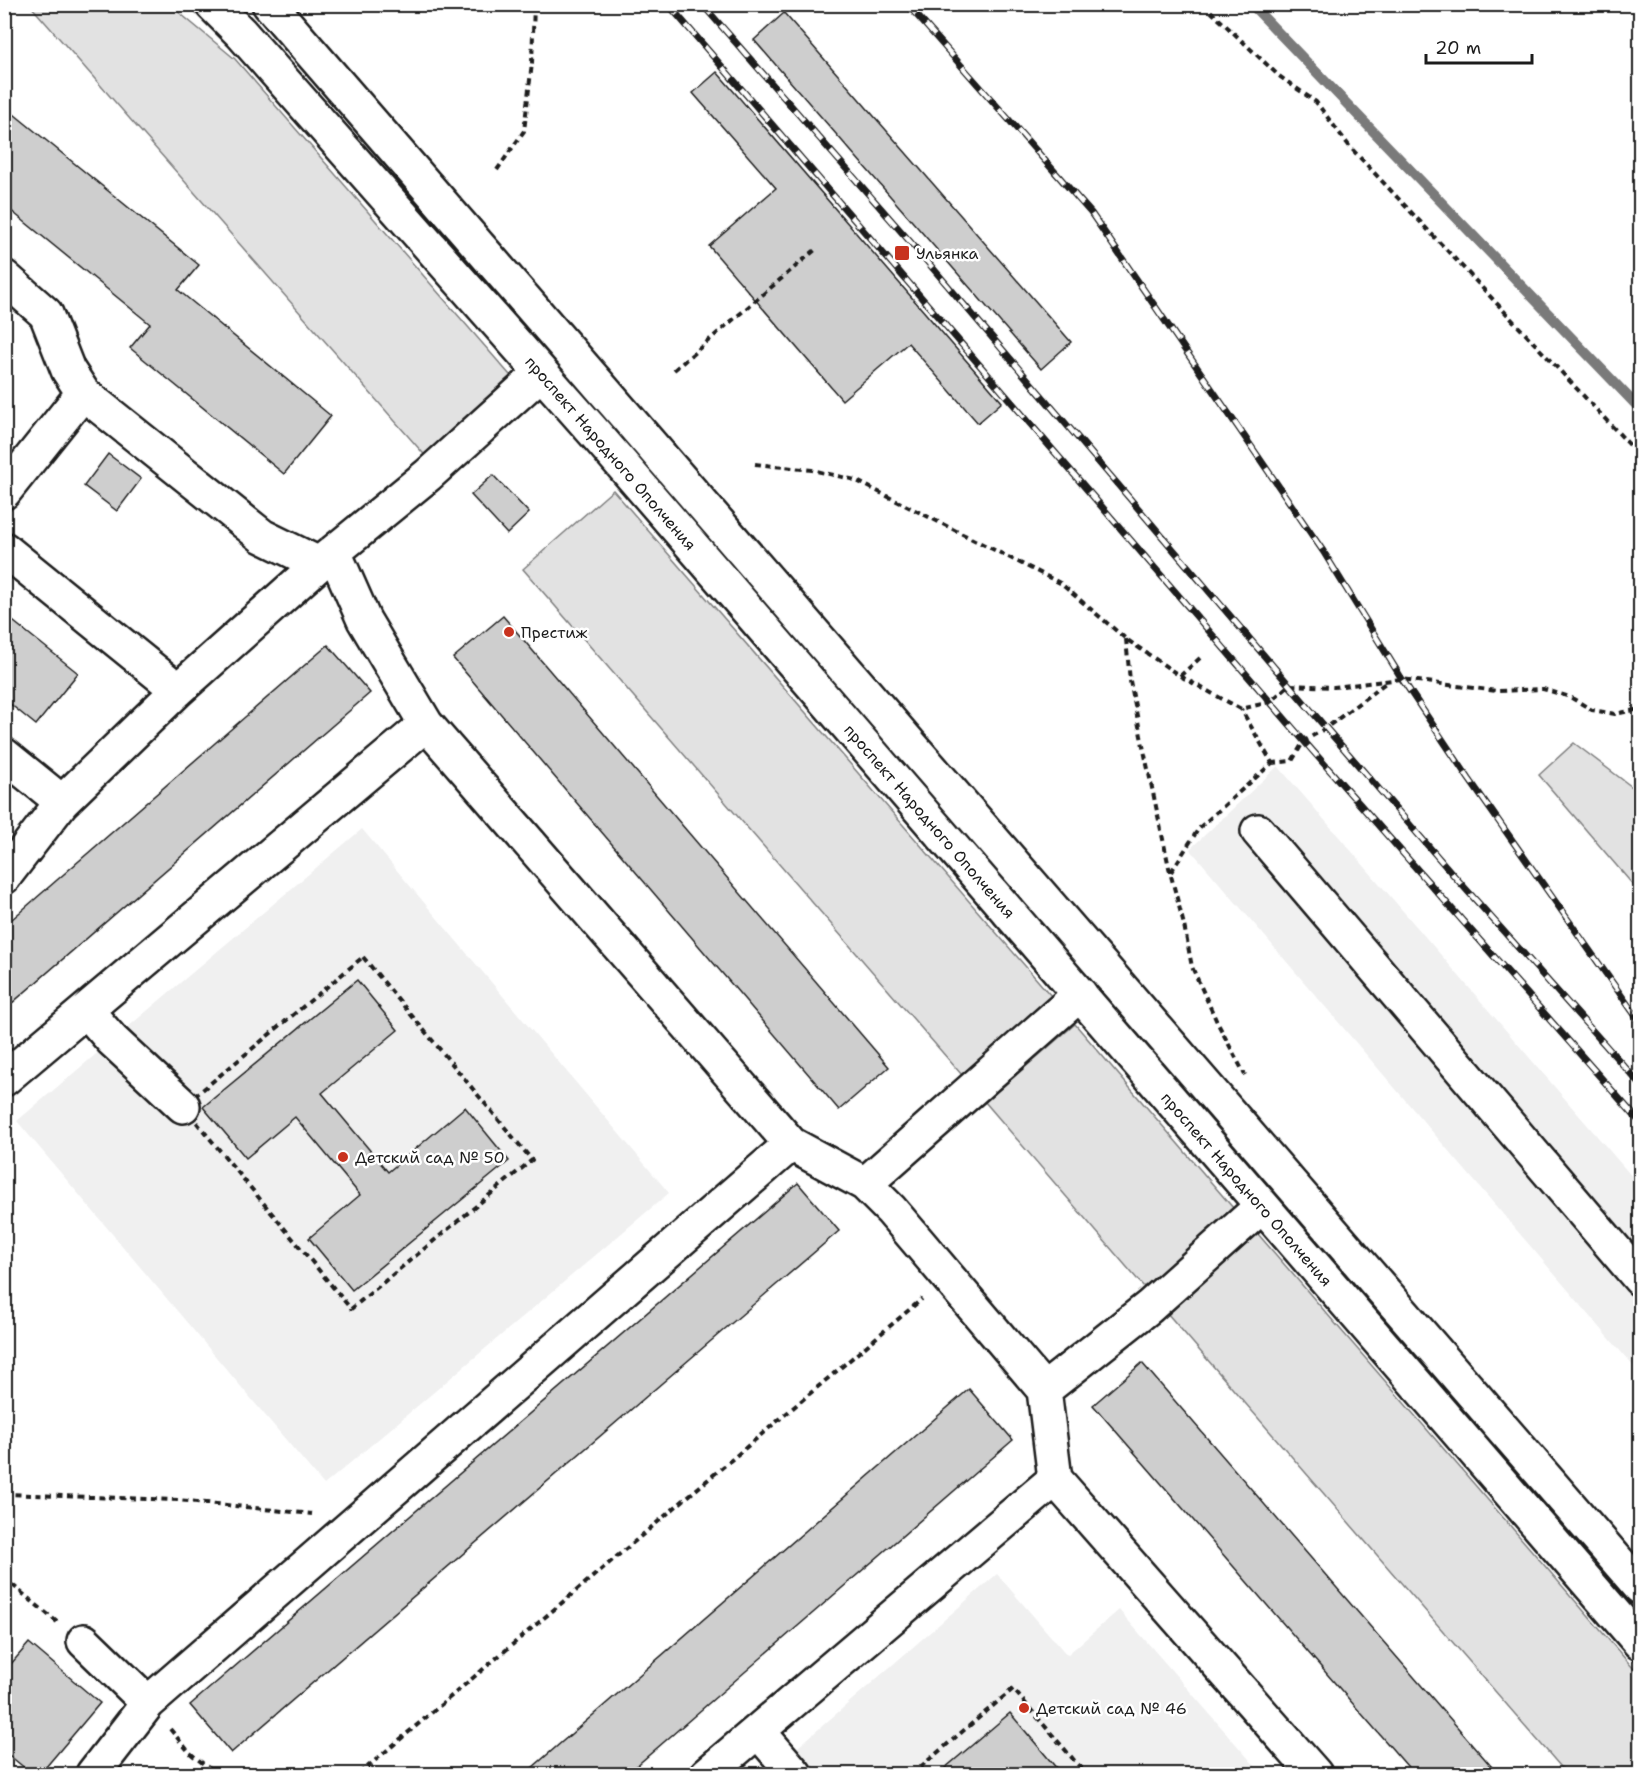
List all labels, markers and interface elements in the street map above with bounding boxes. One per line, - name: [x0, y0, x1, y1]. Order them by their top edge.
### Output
- scale bar: [1426, 27, 1532, 65]
- text: 20 m: [1435, 36, 1481, 60]
- place label: Ульянка: [916, 243, 979, 264]
- marker: Ульянка: [893, 244, 911, 262]
- street label: проспект Народного Ополчения: [520, 352, 701, 555]
- place label: Престиж: [521, 622, 588, 643]
- marker: Престиж: [502, 625, 516, 639]
- street label: проспект Народного Ополчения: [839, 720, 1020, 923]
- street label: проспект Народного Ополчения: [1156, 1088, 1337, 1291]
- place label: Детский сад № 50: [355, 1147, 505, 1168]
- marker: Детский сад № 50: [336, 1150, 350, 1164]
- place label: Детский сад № 46: [1036, 1698, 1187, 1719]
- marker: Детский сад № 46: [1017, 1701, 1031, 1715]

